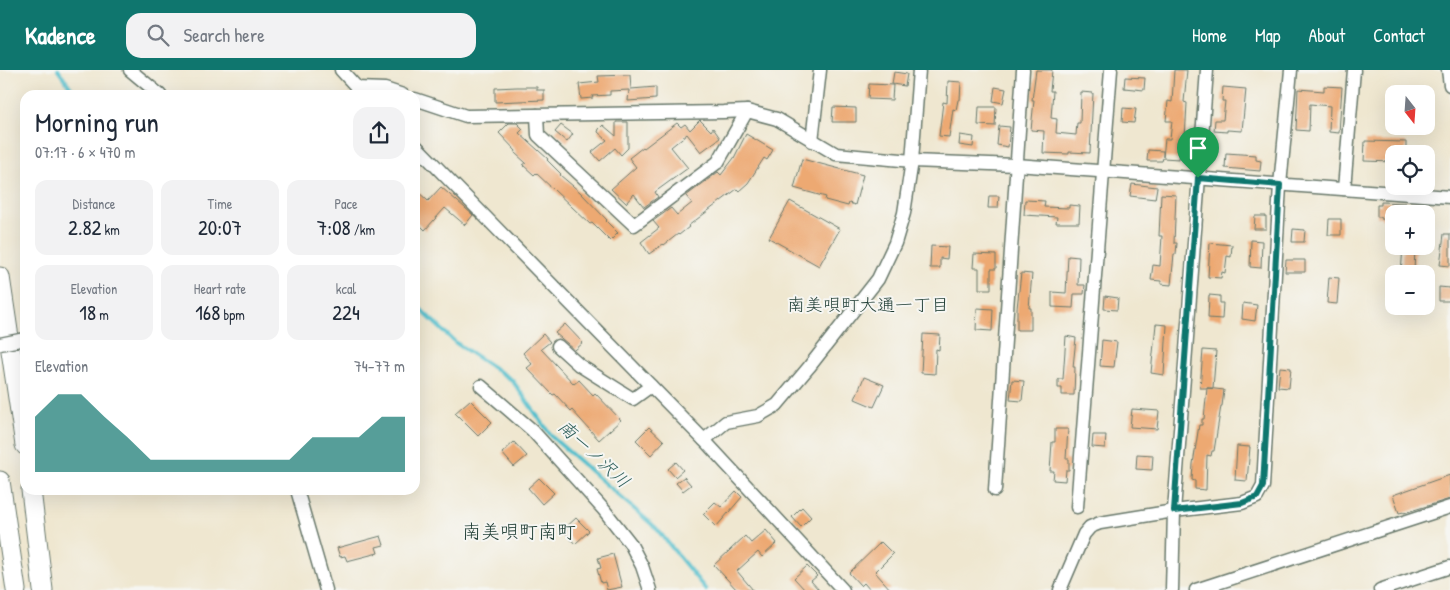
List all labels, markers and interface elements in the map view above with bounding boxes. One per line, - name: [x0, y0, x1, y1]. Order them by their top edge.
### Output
- search box: [126, 13, 476, 58]
- text: Kadence: [25, 19, 96, 51]
- icon: search: [144, 21, 172, 49]
- text: Search here: [184, 22, 265, 48]
- text: Home: [1192, 23, 1227, 48]
- text: Map: [1255, 23, 1280, 48]
- text: About: [1308, 23, 1345, 48]
- text: Contact: [1373, 23, 1425, 48]
- north arrow: [1385, 85, 1435, 135]
- map controls: [1385, 85, 1435, 315]
- text: Morning run: [35, 103, 159, 141]
- button: share: [353, 107, 405, 159]
- pin: [1177, 127, 1219, 178]
- icon: arrive: [1184, 134, 1212, 162]
- text: 07:17 · 6 × 470 m: [35, 141, 135, 163]
- button: locate: [1385, 145, 1435, 195]
- text: Distance: [73, 194, 115, 213]
- text: Time: [208, 194, 232, 213]
- text: Pace: [334, 194, 358, 213]
- button: +: [1385, 205, 1435, 255]
- text: 2.82: [68, 213, 101, 242]
- text: 20:07: [198, 213, 242, 242]
- text: 7:08: [317, 213, 351, 242]
- text: km: [101, 220, 120, 239]
- text: /km: [351, 220, 375, 239]
- button: −: [1385, 265, 1435, 315]
- text: Elevation: [71, 279, 117, 298]
- text: Heart rate: [194, 279, 246, 298]
- text: kcal: [336, 279, 356, 298]
- district label: 南美唄町大通一丁目: [787, 292, 949, 317]
- text: 18: [79, 298, 96, 327]
- text: 168: [195, 298, 220, 327]
- text: 224: [332, 298, 360, 327]
- text: m: [96, 305, 109, 324]
- text: bpm: [220, 305, 245, 324]
- text: Elevation: [35, 355, 88, 377]
- text: 74–77 m: [354, 355, 405, 377]
- water label: 南一ノ沢川: [553, 414, 636, 493]
- district label: 南美唄町南町: [462, 518, 576, 544]

